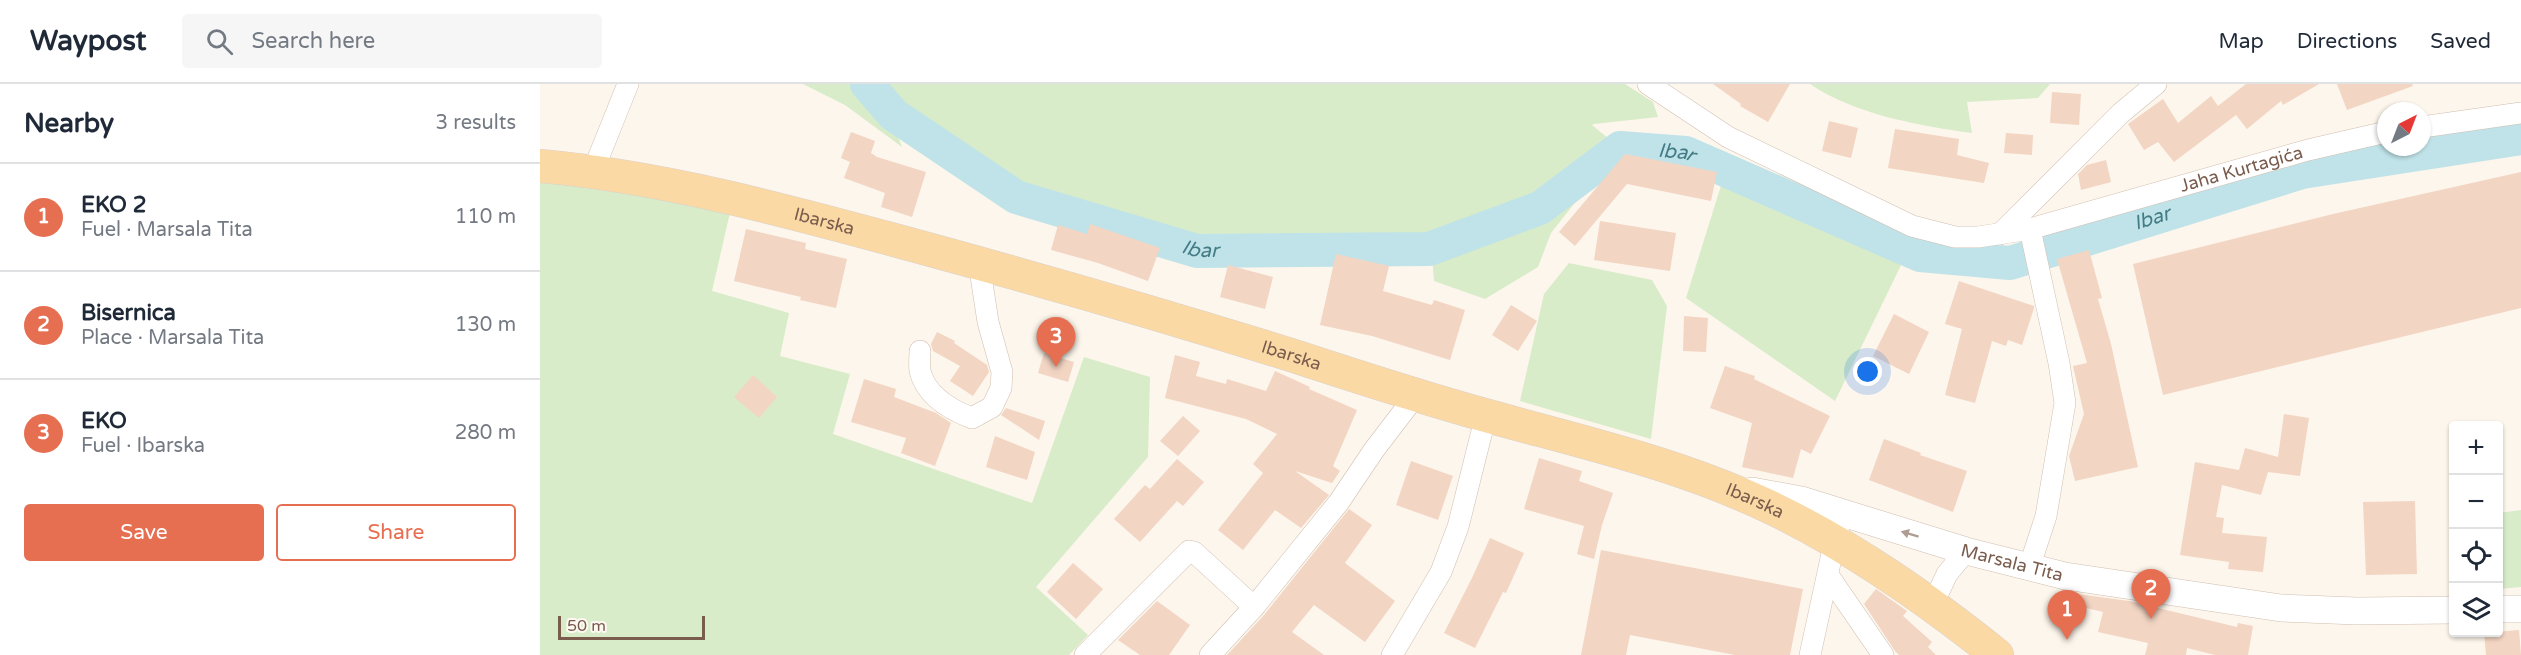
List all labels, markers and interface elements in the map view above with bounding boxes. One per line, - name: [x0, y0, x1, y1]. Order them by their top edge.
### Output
- search box: [182, 14, 602, 68]
- text: Waypost: [30, 24, 146, 58]
- icon: search: [203, 25, 236, 58]
- text: Search here: [251, 28, 375, 54]
- text: Map: [2218, 29, 2264, 54]
- text: Directions: [2297, 29, 2397, 54]
- text: Saved: [2430, 29, 2491, 54]
- north arrow: [2377, 102, 2431, 156]
- text: Nearby: [24, 108, 114, 139]
- text: 3 results: [436, 111, 516, 135]
- water label: Ibar: [1657, 139, 1701, 169]
- street label: Jaha Kurtagića: [2177, 141, 2305, 197]
- text: EKO 2: [81, 192, 147, 218]
- water label: Ibar: [2131, 201, 2176, 236]
- street label: Ibarska: [792, 203, 857, 240]
- text: 1: [37, 205, 50, 229]
- text: 110 m: [455, 205, 516, 229]
- text: Fuel · Marsala Tita: [81, 218, 253, 242]
- water label: Ibar: [1179, 235, 1221, 264]
- text: Bisernica: [81, 300, 176, 326]
- text: 2: [37, 313, 50, 337]
- text: 130 m: [455, 313, 516, 337]
- pin: 3: [1036, 318, 1076, 367]
- text: Place · Marsala Tita: [81, 326, 264, 350]
- street label: Ibarska: [1259, 336, 1324, 375]
- your location: [1853, 357, 1882, 386]
- text: EKO: [81, 408, 127, 434]
- text: 3: [37, 421, 50, 445]
- text: 280 m: [455, 421, 516, 445]
- map controls: [2449, 421, 2503, 637]
- button: +: [2449, 421, 2503, 475]
- text: Fuel · Ibarska: [81, 434, 205, 458]
- button: −: [2449, 475, 2503, 529]
- street label: Ibarska: [1722, 478, 1788, 523]
- button: Save: [24, 504, 264, 561]
- button: Share: [276, 504, 516, 561]
- one-way arrow: [1901, 529, 1919, 538]
- button: locate: [2449, 529, 2503, 583]
- street label: Marsala Tita: [1959, 539, 2066, 586]
- pin: 2: [2132, 570, 2170, 619]
- button: layers: [2449, 583, 2503, 637]
- pin: 1: [2048, 590, 2086, 640]
- scale bar: [558, 613, 705, 640]
- text: 50 m: [567, 616, 606, 636]

